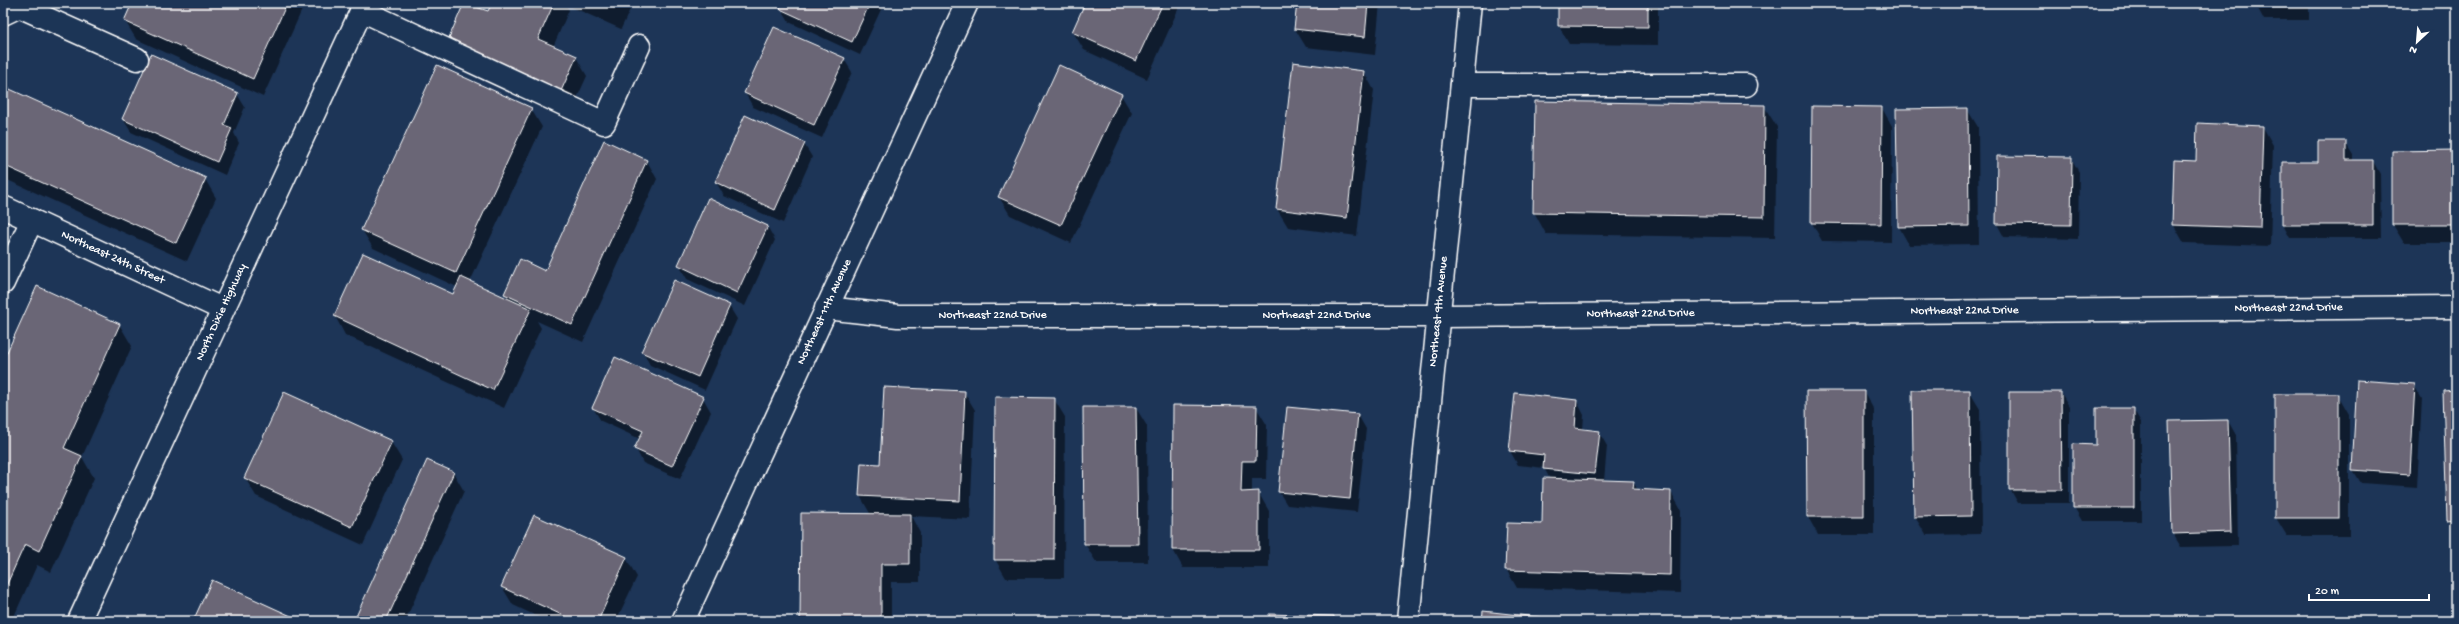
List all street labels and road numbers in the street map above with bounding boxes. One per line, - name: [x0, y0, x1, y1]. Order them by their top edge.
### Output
- street label: Northeast 24th Street: [59, 228, 168, 289]
- street label: Northeast 9th Avenue: [1427, 255, 1452, 368]
- street label: Northeast 11th Avenue: [795, 256, 856, 367]
- street label: North Dixie Highway: [193, 262, 250, 363]
- street label: Northeast 22nd Drive: [2234, 301, 2344, 316]
- street label: Northeast 22nd Drive: [1910, 304, 2020, 319]
- street label: Northeast 22nd Drive: [1586, 307, 1696, 322]
- street label: Northeast 22nd Drive: [938, 309, 1047, 323]
- street label: Northeast 22nd Drive: [1262, 309, 1371, 323]

